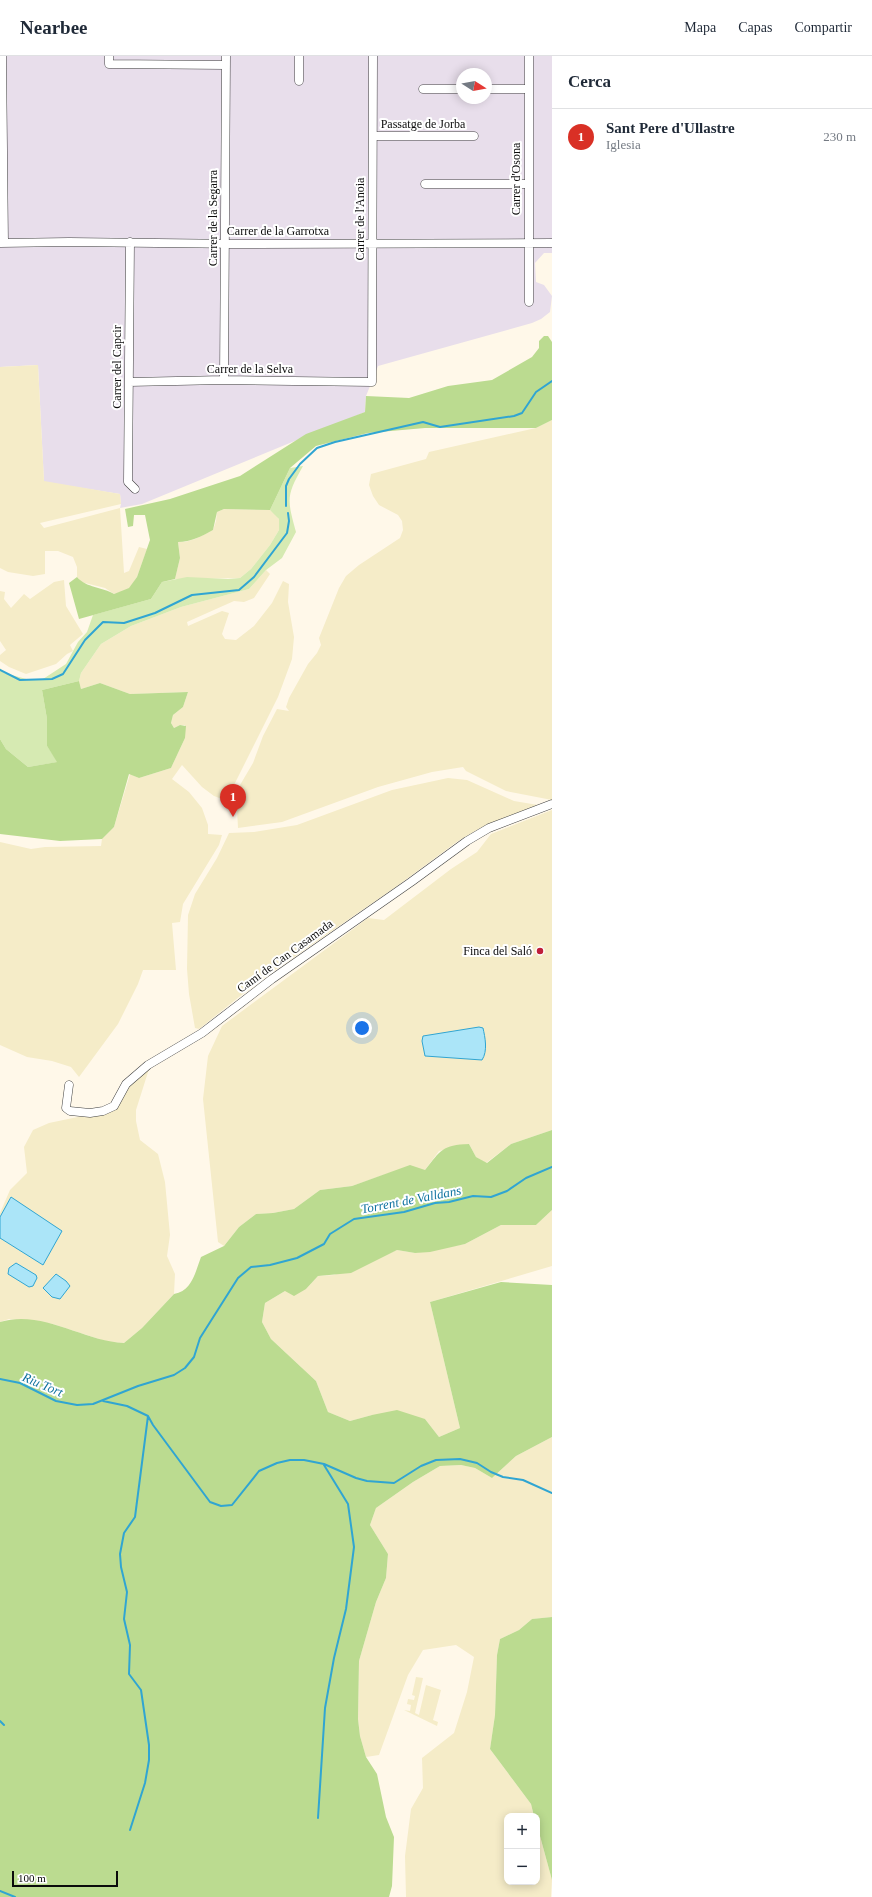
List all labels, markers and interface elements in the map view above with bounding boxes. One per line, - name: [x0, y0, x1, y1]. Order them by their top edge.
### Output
- text: Nearbee: [20, 17, 88, 38]
- text: Mapa: [684, 20, 716, 35]
- text: Capas: [738, 20, 772, 35]
- text: Compartir: [794, 20, 852, 35]
- north arrow: [456, 68, 492, 104]
- text: Cerca: [568, 72, 611, 91]
- street label: Passatge de Jorba: [381, 117, 466, 131]
- text: Sant Pere d'Ullastre: [606, 120, 735, 136]
- text: 1: [578, 129, 584, 144]
- text: 230 m: [823, 129, 856, 144]
- text: Iglesia: [606, 137, 641, 152]
- street label: Carrer d'Osona: [509, 142, 523, 215]
- street label: Carrer de la Segarra: [206, 169, 220, 266]
- street label: Carrer de l'Anoia: [353, 177, 367, 260]
- street label: Carrer de la Garrotxa: [227, 224, 330, 238]
- street label: Carrer del Capcir: [110, 325, 124, 409]
- street label: Carrer de la Selva: [207, 362, 294, 376]
- pin: 1: [220, 784, 246, 817]
- street label: Camí de Can Casamada: [234, 916, 336, 995]
- place label: Finca del Saló: [463, 944, 532, 958]
- marker: Finca del Saló: [535, 946, 545, 956]
- your location: [352, 1018, 372, 1038]
- water label: Torrent de Valldans: [360, 1182, 462, 1217]
- water label: Riu Tort: [19, 1369, 66, 1400]
- map controls: [504, 1813, 540, 1885]
- button: +: [504, 1813, 540, 1849]
- button: −: [504, 1849, 540, 1885]
- scale bar: [12, 1869, 118, 1888]
- text: 100 m: [18, 1872, 46, 1884]

